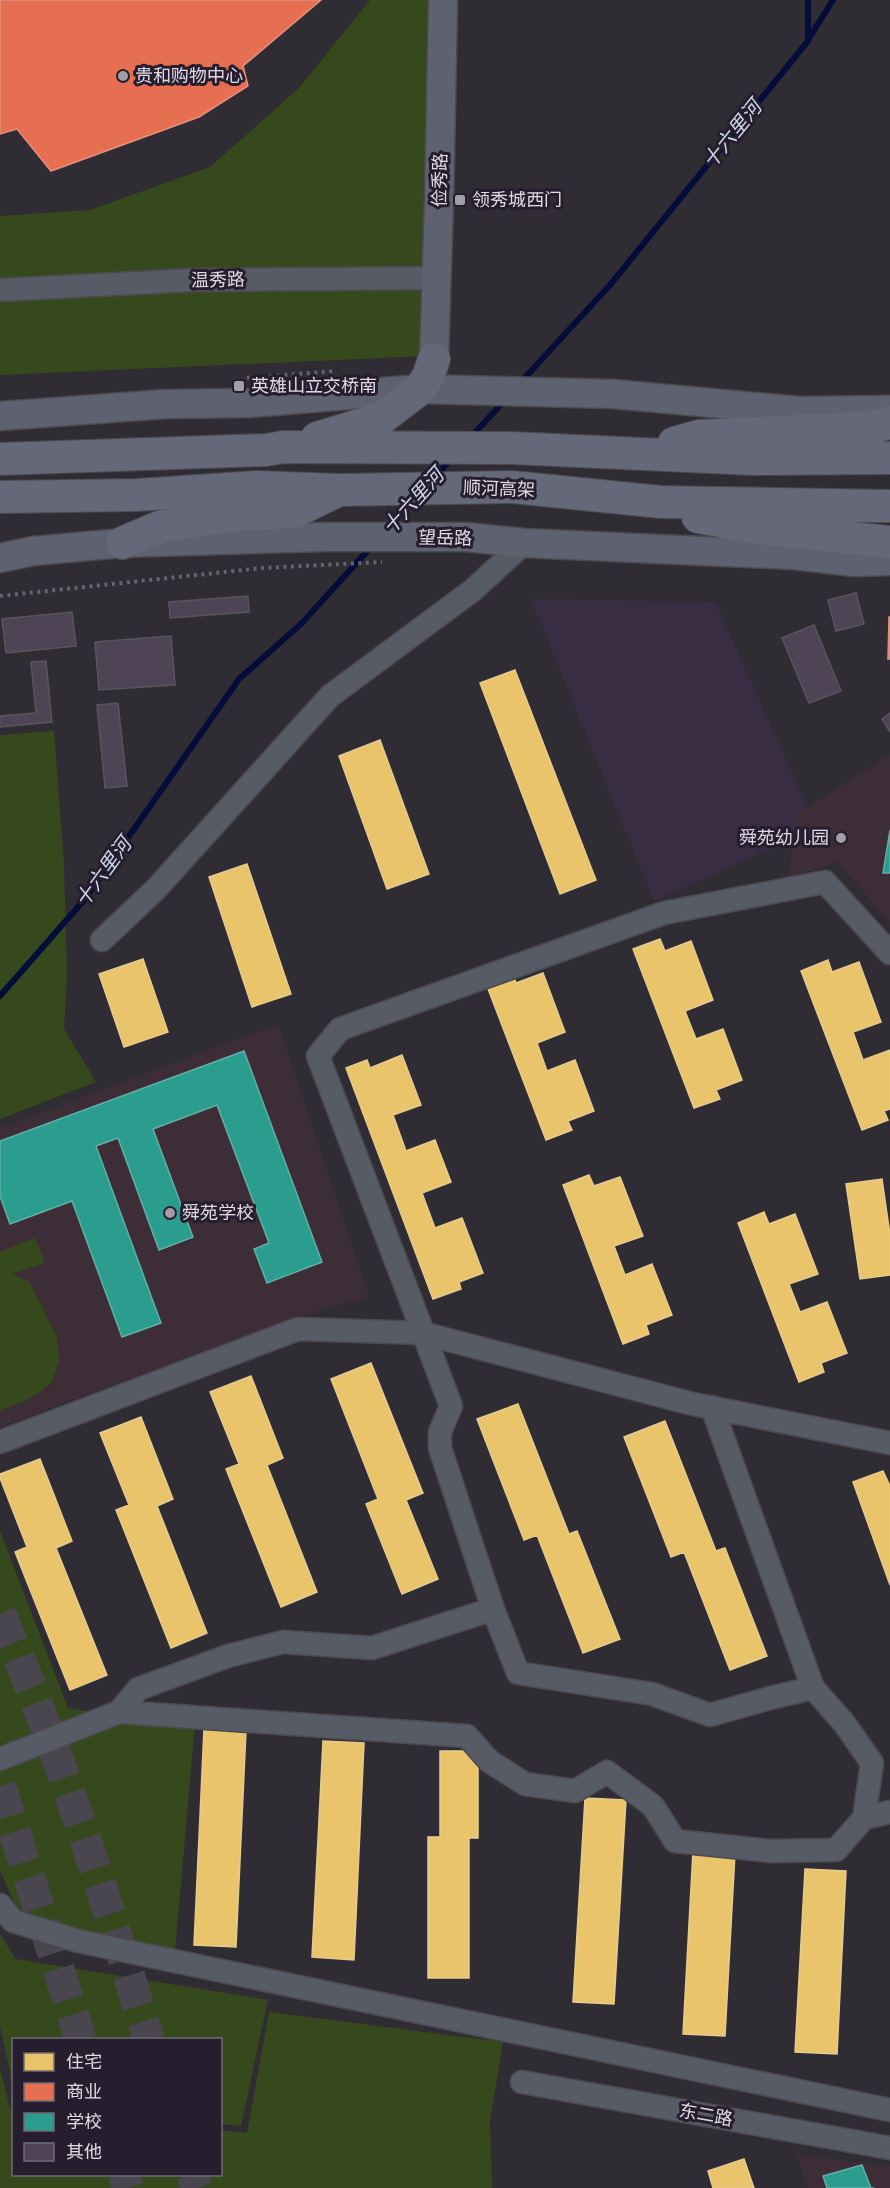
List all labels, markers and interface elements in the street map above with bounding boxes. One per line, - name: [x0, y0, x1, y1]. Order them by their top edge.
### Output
- place label: 贵和购物中心: [135, 64, 243, 86]
- marker: 贵和购物中心: [116, 69, 130, 83]
- water label: 十六里河: [697, 92, 768, 172]
- street label: 俭秀路: [428, 153, 450, 207]
- place label: 领秀城西门: [472, 188, 562, 210]
- marker: 领秀城西门: [453, 193, 467, 207]
- street label: 温秀路: [191, 268, 245, 290]
- place label: 英雄山立交桥南: [251, 374, 377, 396]
- marker: 英雄山立交桥南: [232, 379, 246, 393]
- water label: 十六里河: [377, 460, 451, 538]
- street label: 顺河高架: [463, 476, 535, 500]
- street label: 望岳路: [418, 526, 472, 548]
- place label: 舜苑幼儿园: [739, 826, 829, 848]
- water label: 十六里河: [69, 829, 138, 911]
- marker: 舜苑幼儿园: [834, 831, 848, 845]
- place label: 舜苑学校: [182, 1201, 254, 1223]
- marker: 舜苑学校: [163, 1206, 177, 1220]
- legend: [12, 2038, 222, 2176]
- text: 住宅: [66, 2050, 102, 2072]
- text: 商业: [66, 2080, 102, 2102]
- street label: 东二路: [678, 2098, 735, 2130]
- text: 学校: [66, 2110, 102, 2132]
- text: 其他: [66, 2140, 102, 2162]

